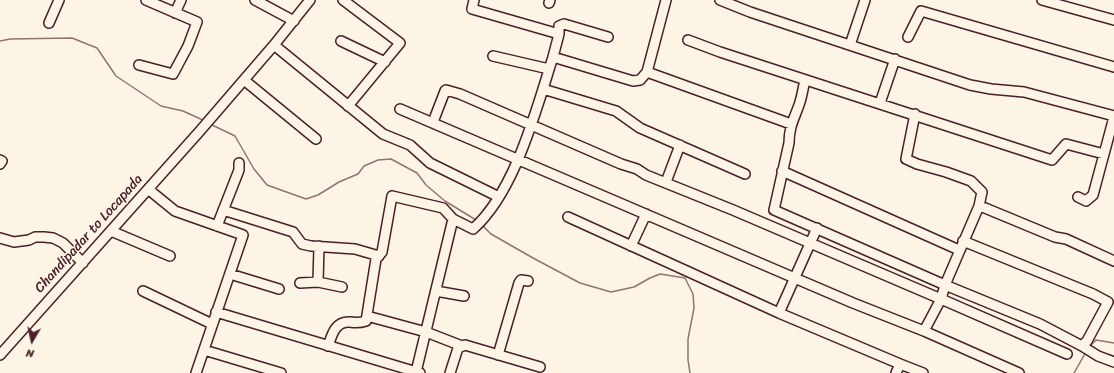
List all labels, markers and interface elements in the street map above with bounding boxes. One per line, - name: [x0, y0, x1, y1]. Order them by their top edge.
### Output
- street label: Chandipadar to Locapada: [31, 171, 147, 297]
- north arrow: [12, 321, 52, 361]
- text: N: [25, 343, 35, 363]

